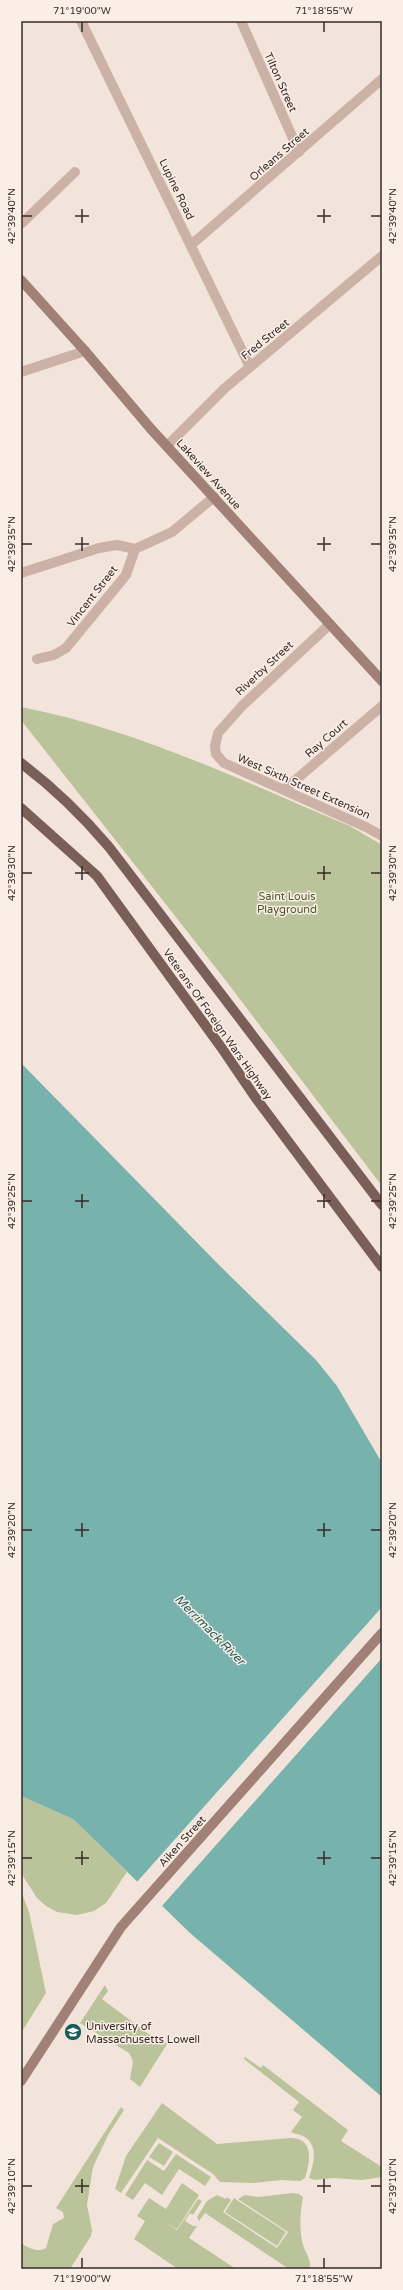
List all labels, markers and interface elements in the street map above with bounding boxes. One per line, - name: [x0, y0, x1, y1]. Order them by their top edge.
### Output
- text: 71°19'00"W: [53, 5, 111, 17]
- text: 71°18'55"W: [295, 5, 353, 17]
- street label: Tilton Street: [262, 50, 299, 114]
- street label: Orleans Street: [247, 125, 312, 184]
- street label: Lupine Road: [156, 157, 197, 222]
- text: 42°39'40"N: [6, 188, 18, 244]
- text: 42°39'40"N: [387, 188, 399, 244]
- street label: Fred Street: [239, 316, 292, 363]
- street label: Lakeview Avenue: [174, 436, 244, 512]
- text: 42°39'35"N: [6, 516, 18, 572]
- text: 42°39'35"N: [387, 516, 399, 572]
- street label: Vincent Street: [64, 563, 120, 629]
- street label: Riverby Street: [233, 638, 296, 698]
- street label: Ray Court: [302, 716, 350, 760]
- street label: West Sixth Street Extension: [235, 751, 372, 822]
- text: 42°39'30"N: [6, 845, 18, 901]
- text: 42°39'30"N: [387, 845, 399, 901]
- park label: Saint Louis Playground: [257, 890, 317, 916]
- street label: Veterans Of Foreign Wars Highway: [160, 946, 275, 1102]
- text: 42°39'25"N: [6, 1173, 18, 1229]
- text: 42°39'25"N: [387, 1173, 399, 1229]
- text: 42°39'20"N: [6, 1502, 18, 1558]
- text: 42°39'20"N: [387, 1502, 399, 1558]
- water label: Merrimack River: [172, 1592, 249, 1669]
- street label: Aiken Street: [156, 1813, 209, 1869]
- text: 42°39'15"N: [6, 1830, 18, 1886]
- text: 42°39'15"N: [387, 1830, 399, 1886]
- place label: University of Massachusetts Lowell: [86, 2020, 200, 2046]
- school or university icon: University of Massachusetts Lowell: [63, 2022, 83, 2042]
- text: 42°39'10"N: [6, 2158, 18, 2214]
- text: 42°39'10"N: [387, 2158, 399, 2214]
- text: 71°19'00"W: [53, 2273, 111, 2285]
- text: 71°18'55"W: [295, 2273, 353, 2285]

